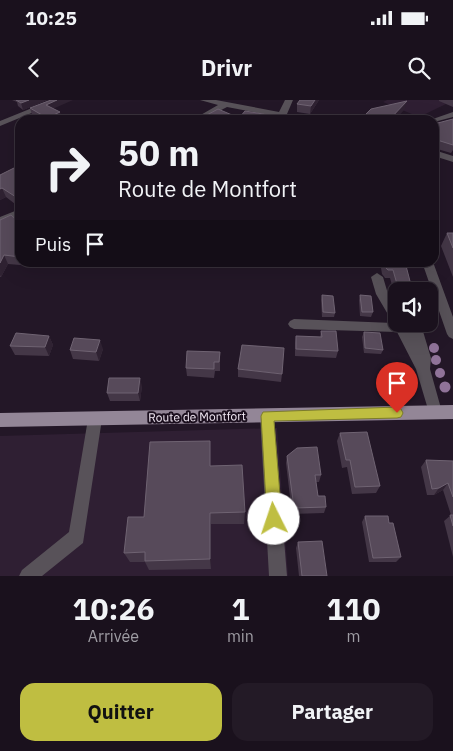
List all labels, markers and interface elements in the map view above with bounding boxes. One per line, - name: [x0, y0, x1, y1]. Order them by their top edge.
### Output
- text: 10:25: [25, 6, 77, 30]
- text: Drivr: [201, 53, 252, 82]
- icon: back: [20, 54, 48, 82]
- icon: search: [405, 54, 433, 82]
- text: 50 m: [118, 130, 200, 176]
- icon: right: [35, 135, 100, 200]
- text: Route de Montfort: [118, 174, 297, 203]
- icon: arrive: [81, 230, 109, 258]
- text: Puis: [35, 232, 71, 256]
- map controls: [388, 282, 438, 332]
- button: sound: [388, 282, 438, 332]
- pin: [376, 362, 418, 413]
- icon: arrive: [383, 369, 411, 397]
- street label: Route de Montfort: [148, 408, 246, 425]
- position arrow: [247, 492, 299, 544]
- text: 10:26: [73, 589, 154, 628]
- text: 1: [231, 589, 249, 628]
- text: 110: [326, 589, 380, 628]
- text: Arrivée: [88, 626, 139, 646]
- text: min: [227, 626, 254, 646]
- text: m: [346, 626, 360, 646]
- button: Quitter: [20, 683, 222, 741]
- button: Partager: [232, 683, 433, 741]

